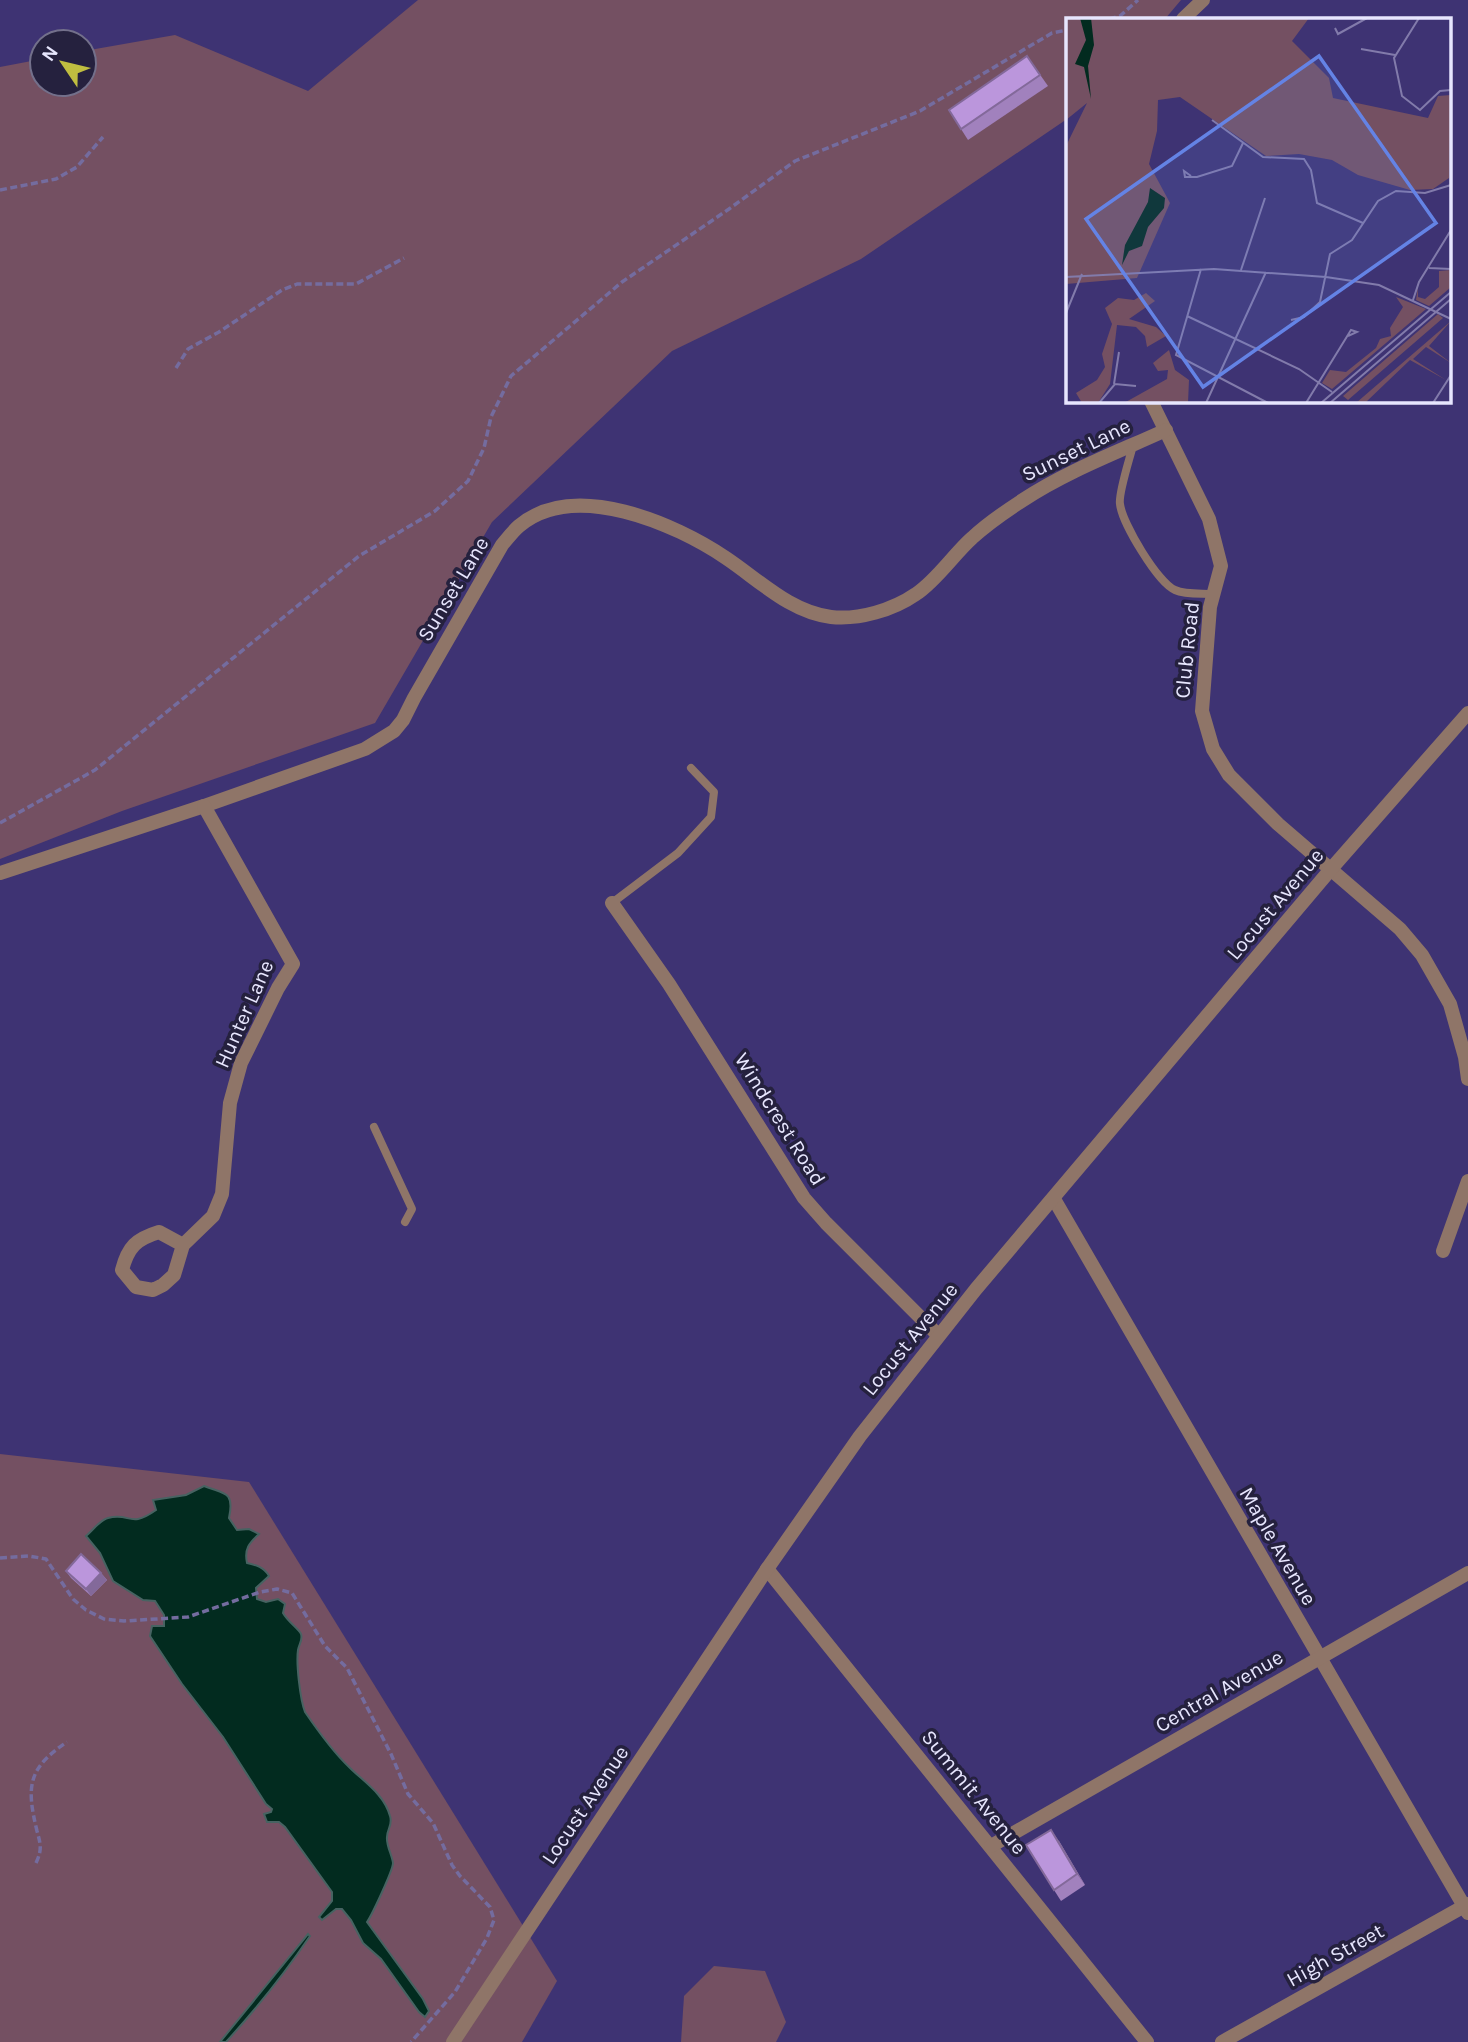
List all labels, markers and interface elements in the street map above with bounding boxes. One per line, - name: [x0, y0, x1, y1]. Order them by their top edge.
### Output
- inset map: [1066, 18, 1450, 402]
- north arrow: [28, 28, 98, 98]
- text: N: [37, 42, 63, 66]
- street label: Sunset Lane: [1018, 413, 1134, 487]
- street label: Sunset Lane: [412, 532, 494, 646]
- street label: Club Road: [1170, 600, 1204, 700]
- street label: Locust Avenue: [1221, 843, 1329, 965]
- street label: Hunter Lane: [210, 956, 278, 1072]
- street label: Windcrest Road: [730, 1048, 830, 1190]
- street label: Locust Avenue: [857, 1278, 963, 1400]
- street label: Maple Avenue: [1235, 1483, 1321, 1609]
- street label: Central Avenue: [1151, 1645, 1287, 1737]
- street label: Summit Avenue: [917, 1725, 1031, 1859]
- street label: Locust Avenue: [537, 1741, 633, 1869]
- street label: High Street: [1282, 1918, 1388, 1992]

